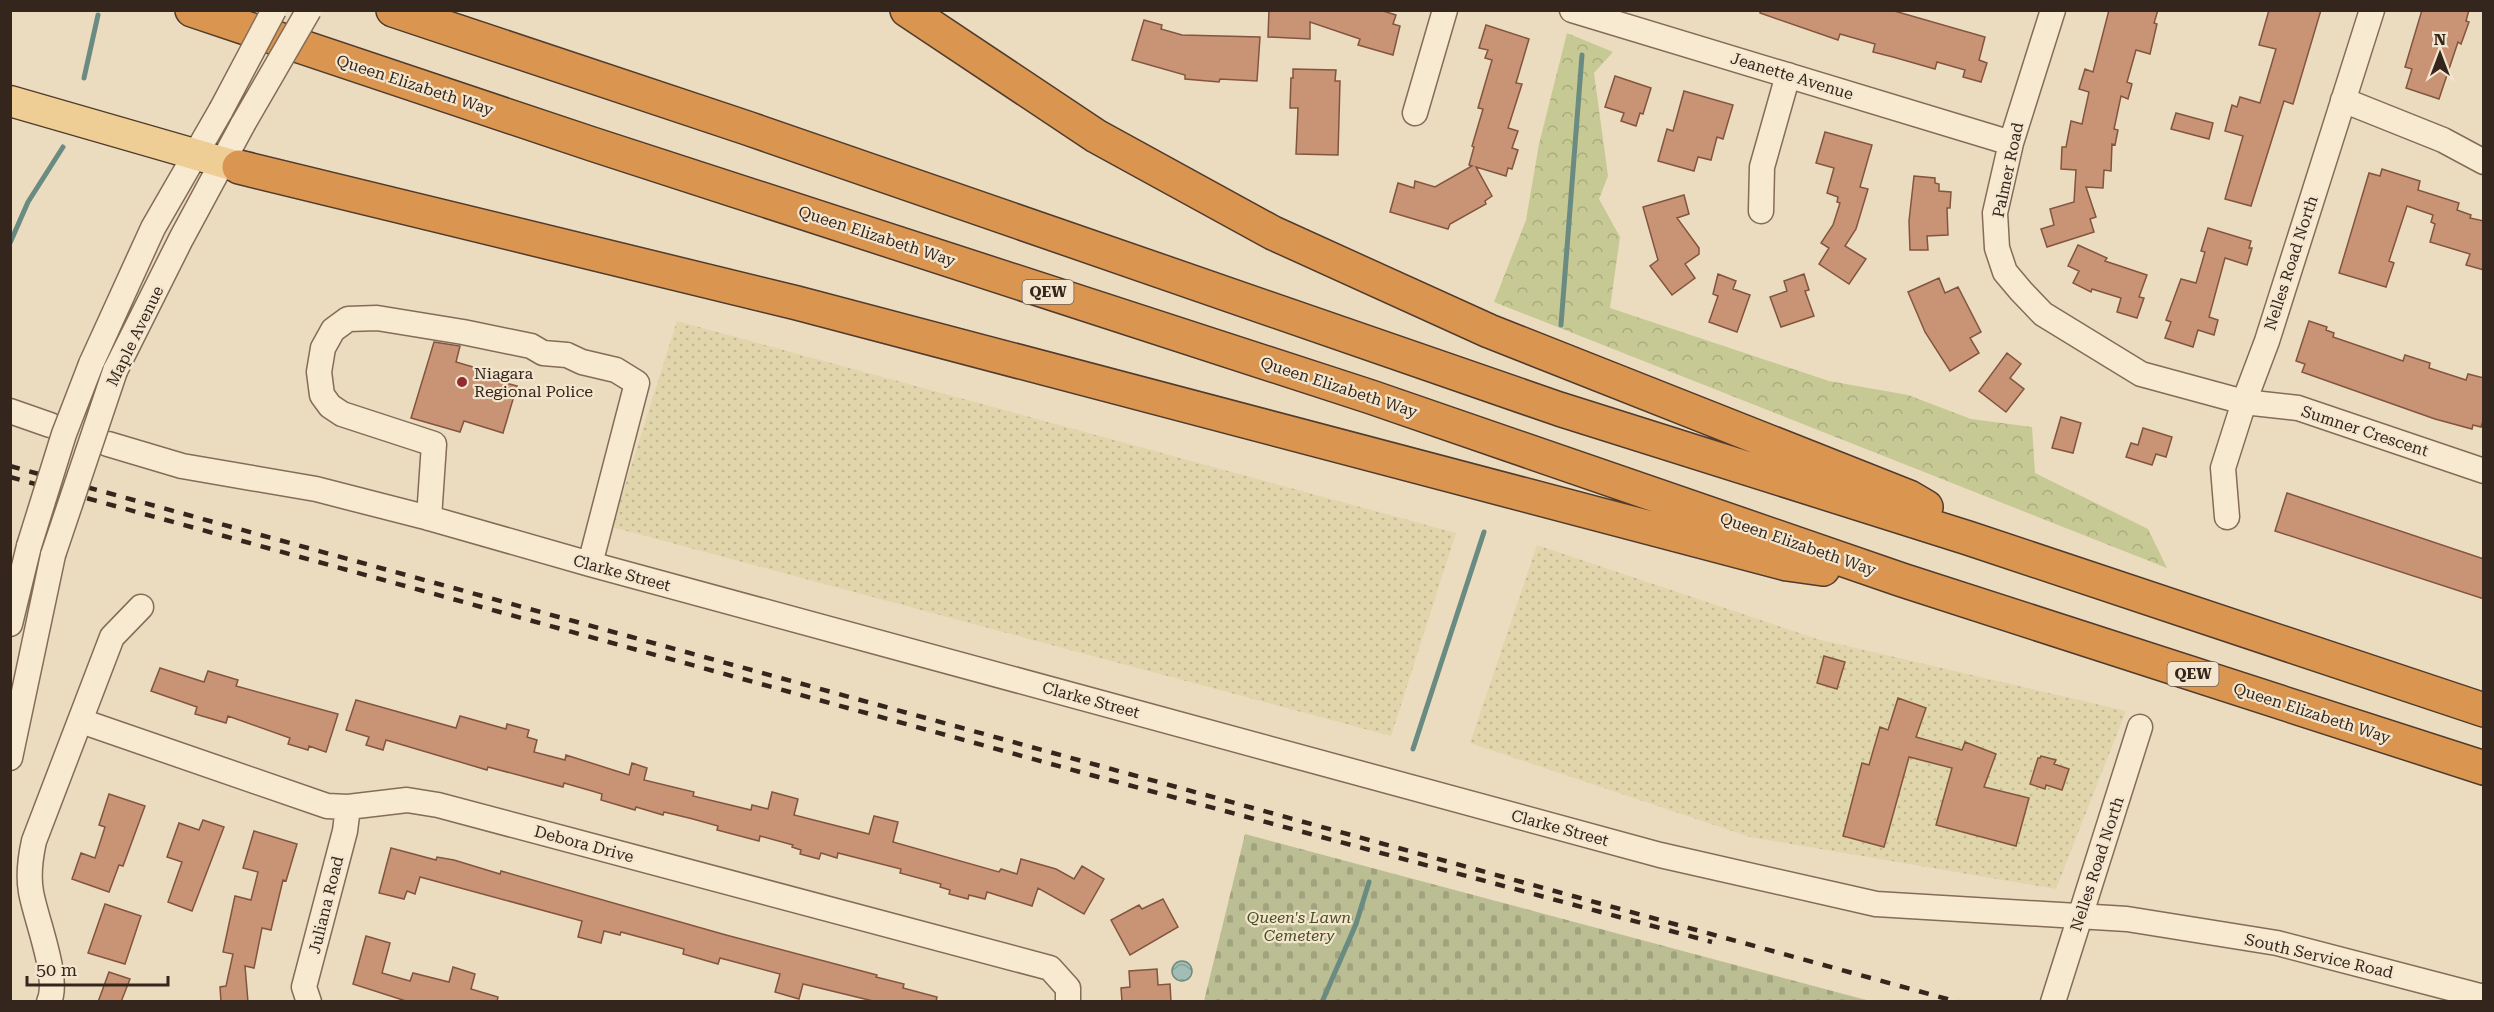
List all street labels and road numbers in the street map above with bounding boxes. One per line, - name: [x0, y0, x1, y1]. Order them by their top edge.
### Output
- street label: Jeanette Avenue: [1728, 48, 1856, 104]
- street label: Queen Elizabeth Way: [334, 51, 496, 120]
- street label: Palmer Road: [1989, 121, 2027, 219]
- street label: Nelles Road North: [2260, 193, 2322, 333]
- street label: Queen Elizabeth Way: [796, 202, 958, 271]
- road number: QEW: [1022, 280, 1074, 304]
- street label: Maple Avenue: [102, 283, 168, 389]
- street label: Queen Elizabeth Way: [1258, 353, 1420, 422]
- street label: Sumner Crescent: [2299, 401, 2431, 461]
- street label: Queen Elizabeth Way: [1717, 508, 1879, 580]
- street label: Clarke Street: [571, 551, 673, 595]
- road number: QEW: [2168, 662, 2218, 686]
- street label: Clarke Street: [1040, 678, 1142, 722]
- street label: Queen Elizabeth Way: [2231, 679, 2393, 748]
- street label: Nelles Road North: [2066, 794, 2128, 934]
- street label: Clarke Street: [1509, 806, 1611, 850]
- street label: Debora Drive: [532, 822, 636, 866]
- street label: Juliana Road: [305, 854, 347, 956]
- street label: South Service Road: [2243, 930, 2395, 982]

